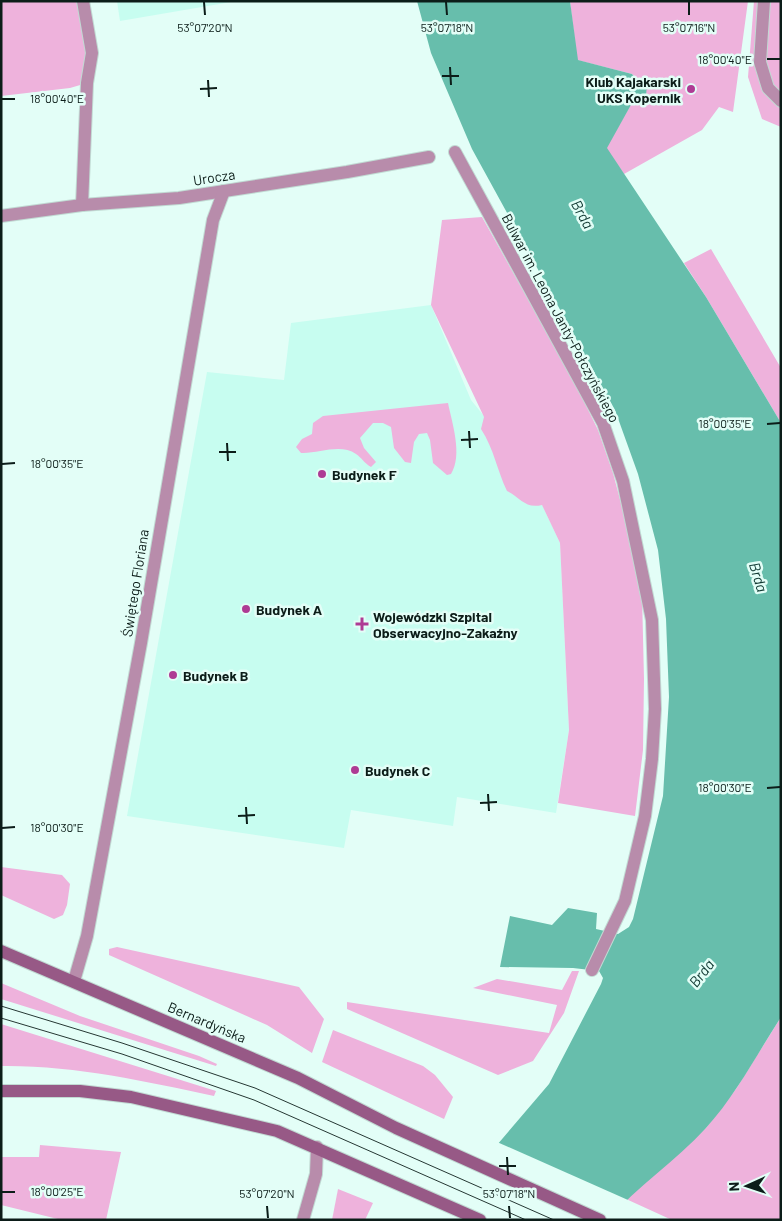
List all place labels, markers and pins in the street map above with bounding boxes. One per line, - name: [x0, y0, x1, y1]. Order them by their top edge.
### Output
- place label: Klub Kajakarski UKS Kopernik: [586, 73, 682, 106]
- marker: Klub Kajakarski UKS Kopernik: [685, 83, 697, 95]
- place label: Budynek F: [332, 466, 397, 483]
- marker: Budynek F: [316, 468, 328, 480]
- place label: Budynek A: [256, 601, 323, 618]
- marker: Budynek A: [240, 603, 252, 615]
- place label: Wojewódzki Szpital Obserwacyjno-Zakaźny: [373, 608, 517, 641]
- marker: Wojewódzki Szpital Obserwacyjno-Zakaźny: [355, 617, 369, 631]
- place label: Budynek B: [183, 667, 248, 684]
- marker: Budynek B: [167, 669, 179, 681]
- place label: Budynek C: [365, 762, 430, 779]
- marker: Budynek C: [349, 764, 361, 776]

